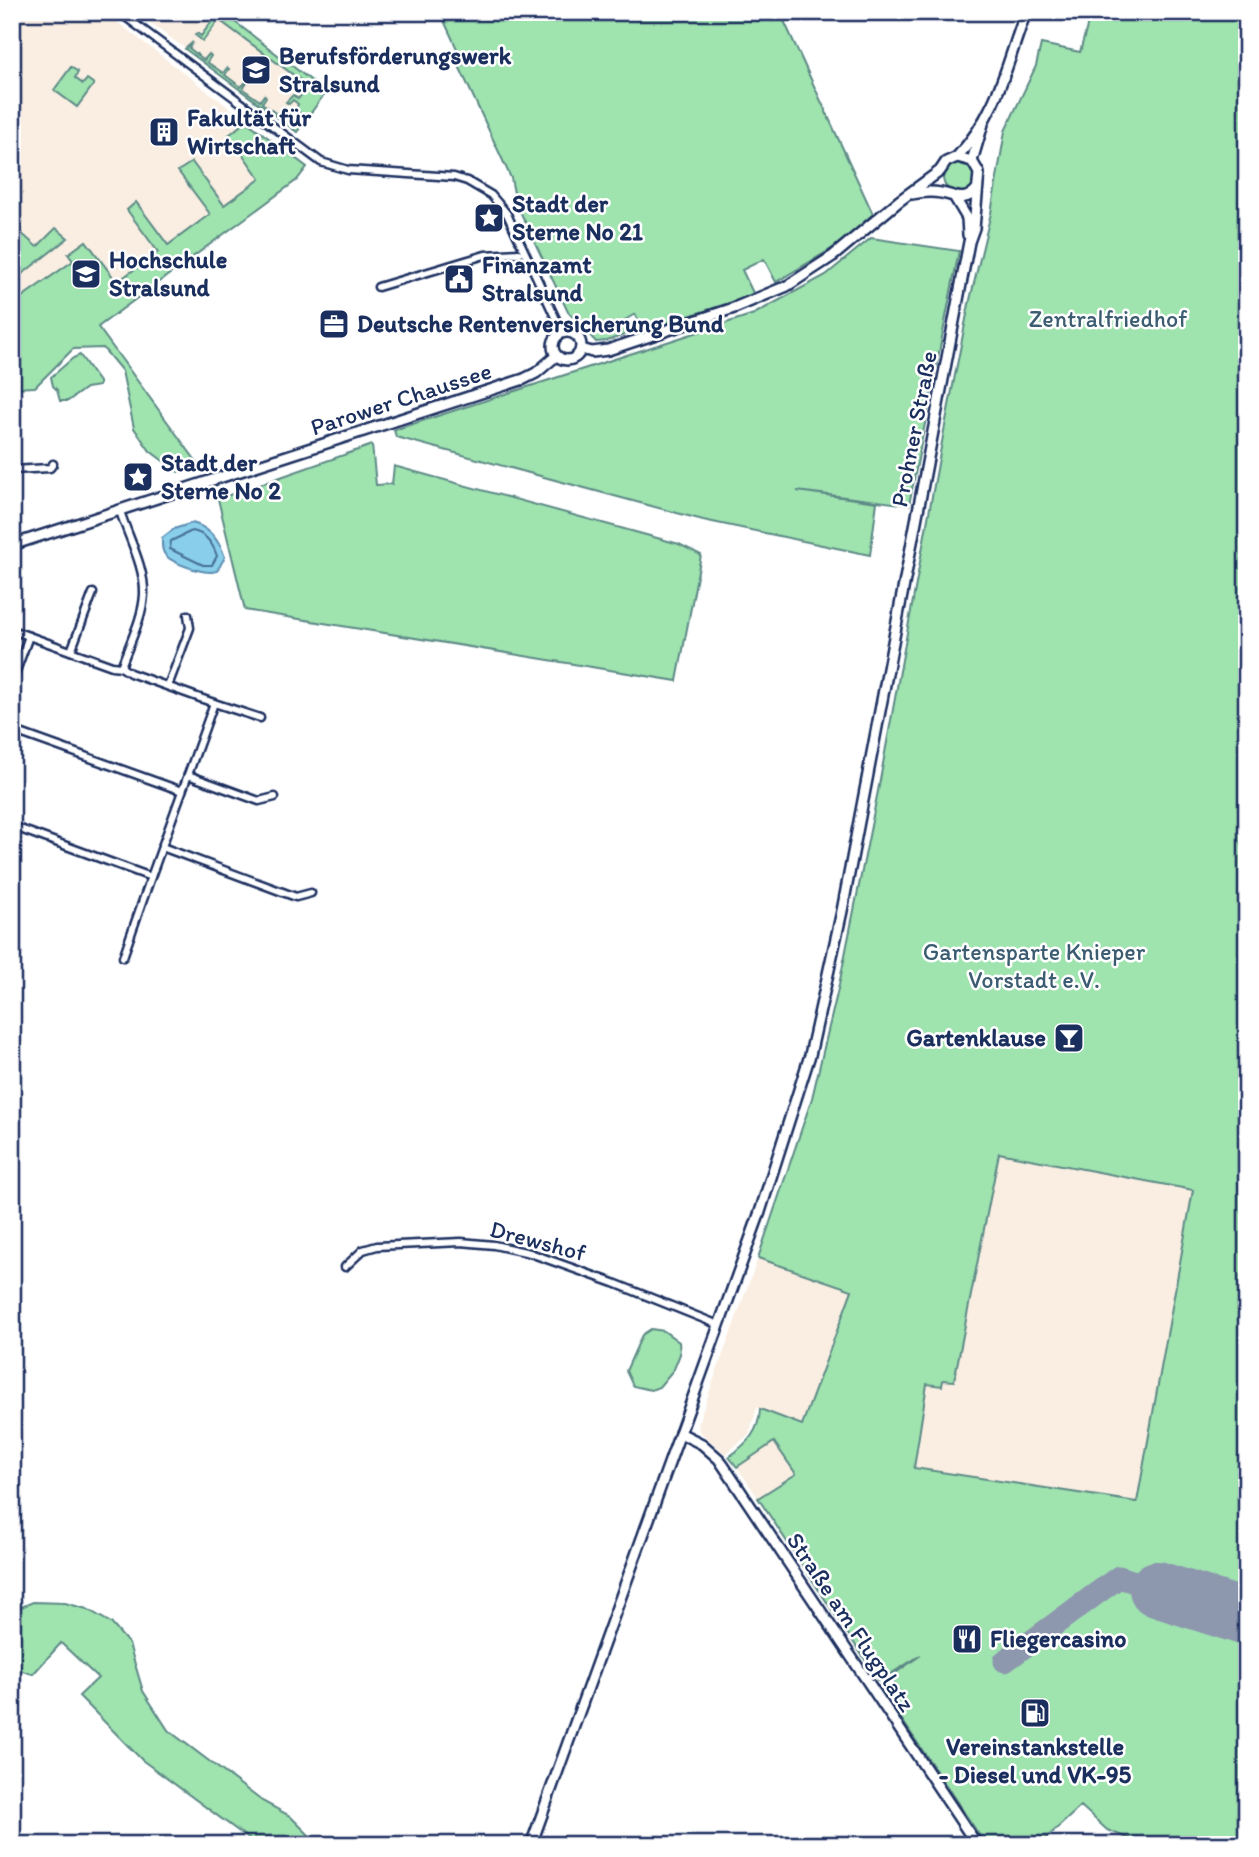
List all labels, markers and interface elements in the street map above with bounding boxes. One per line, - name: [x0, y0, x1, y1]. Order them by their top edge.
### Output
- place label: Berufsförderungswerk Stralsund: [279, 41, 512, 98]
- school or university icon: Berufsförderungswerk Stralsund: [239, 53, 273, 87]
- place label: Fakultät für Wirtschaft: [187, 103, 311, 160]
- building icon: Fakultät für Wirtschaft: [147, 115, 181, 149]
- place label: Stadt der Sterne No 21: [512, 189, 644, 246]
- place icon: Stadt der Sterne No 21: [472, 201, 506, 235]
- place label: Hochschule Stralsund: [109, 245, 227, 302]
- place label: Finanzamt Stralsund: [482, 250, 591, 307]
- school or university icon: Hochschule Stralsund: [69, 257, 103, 291]
- public building icon: Finanzamt Stralsund: [442, 262, 476, 296]
- park label: Zentralfriedhof: [1029, 304, 1188, 333]
- office icon: Deutsche Rentenversicherung Bund: [317, 307, 351, 341]
- place label: Deutsche Rentenversicherung Bund: [357, 309, 724, 339]
- street label: Prohner Straße: [884, 348, 943, 509]
- street label: Parower Chaussee: [307, 356, 495, 441]
- place label: Stadt der Sterne No 2: [161, 448, 281, 505]
- place icon: Stadt der Sterne No 2: [121, 460, 155, 494]
- park label: Gartensparte Knieper Vorstadt e.V.: [923, 937, 1146, 994]
- bar icon: Gartenklause: [1052, 1021, 1086, 1055]
- place label: Gartenklause: [906, 1023, 1046, 1052]
- street label: Drewshof: [487, 1214, 589, 1267]
- street label: Straße am Flugplatz: [781, 1527, 922, 1717]
- restaurant icon: Fliegercasino: [950, 1622, 984, 1656]
- place label: Fliegercasino: [990, 1624, 1126, 1654]
- fuel station icon: Vereinstankstelle - Diesel und VK-95: [1018, 1696, 1052, 1730]
- place label: Vereinstankstelle - Diesel und VK-95: [939, 1732, 1132, 1789]

